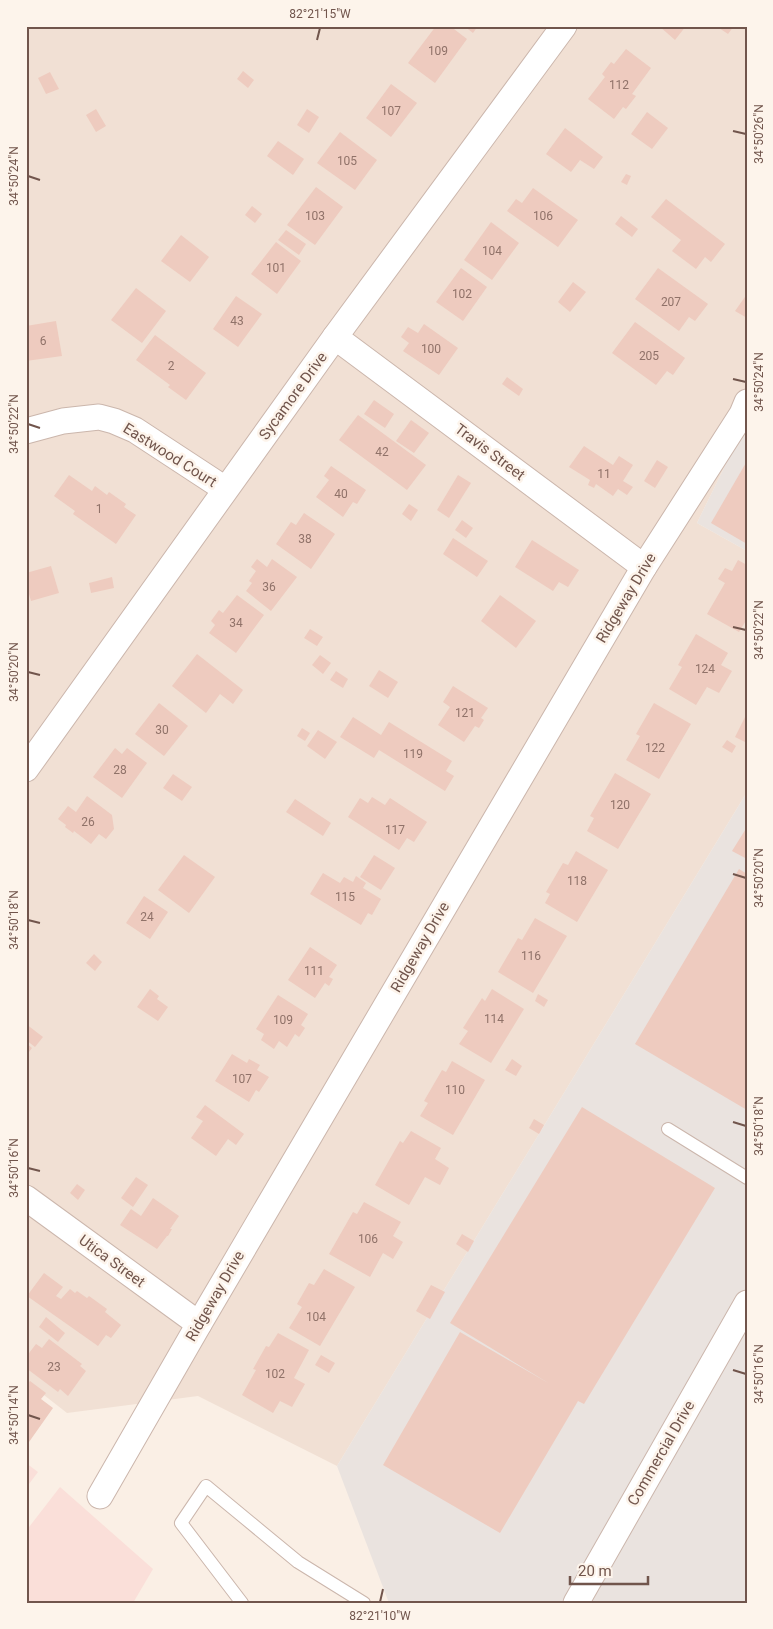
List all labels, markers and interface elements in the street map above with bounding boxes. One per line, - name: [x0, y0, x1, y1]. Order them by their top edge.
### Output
- text: 82°21'15"W: [289, 7, 351, 21]
- house number: 109: [428, 44, 448, 58]
- house number: 112: [609, 78, 629, 92]
- house number: 107: [381, 104, 401, 118]
- text: 34°50'26"N: [752, 104, 766, 164]
- text: 34°50'24"N: [7, 146, 21, 206]
- house number: 105: [337, 154, 357, 168]
- house number: 103: [305, 209, 325, 223]
- house number: 106: [533, 209, 553, 223]
- house number: 104: [482, 244, 502, 258]
- house number: 101: [266, 261, 286, 275]
- house number: 102: [452, 287, 472, 301]
- house number: 207: [661, 295, 681, 309]
- house number: 43: [230, 314, 244, 328]
- house number: 6: [40, 334, 47, 348]
- house number: 100: [421, 342, 441, 356]
- street label: Sycamore Drive: [255, 349, 331, 443]
- house number: 205: [639, 349, 659, 363]
- text: 34°50'24"N: [752, 352, 766, 412]
- house number: 2: [168, 359, 175, 373]
- text: 34°50'22"N: [7, 394, 21, 454]
- street label: Eastwood Court: [120, 419, 220, 491]
- street label: Travis Street: [451, 420, 529, 484]
- house number: 42: [375, 445, 389, 459]
- house number: 11: [597, 467, 611, 481]
- house number: 40: [334, 487, 348, 501]
- house number: 1: [96, 502, 102, 516]
- house number: 38: [298, 532, 312, 546]
- street label: Ridgeway Drive: [592, 550, 660, 646]
- house number: 36: [262, 580, 276, 594]
- text: 34°50'22"N: [752, 600, 766, 660]
- house number: 34: [229, 616, 243, 630]
- text: 34°50'20"N: [7, 642, 21, 702]
- house number: 124: [695, 662, 715, 676]
- house number: 121: [455, 706, 475, 720]
- house number: 30: [155, 723, 169, 737]
- house number: 122: [645, 741, 665, 755]
- house number: 119: [403, 747, 423, 761]
- house number: 28: [113, 763, 127, 777]
- house number: 120: [610, 798, 630, 812]
- house number: 26: [81, 815, 95, 829]
- house number: 117: [385, 823, 405, 837]
- text: 34°50'20"N: [752, 848, 766, 908]
- house number: 118: [567, 874, 587, 888]
- text: 34°50'18"N: [7, 890, 21, 950]
- house number: 115: [335, 890, 355, 904]
- street label: Ridgeway Drive: [387, 898, 453, 995]
- house number: 24: [140, 910, 154, 924]
- house number: 116: [521, 949, 541, 963]
- house number: 111: [304, 964, 324, 978]
- house number: 114: [484, 1012, 504, 1026]
- house number: 109: [273, 1013, 293, 1027]
- house number: 107: [232, 1072, 252, 1086]
- house number: 110: [445, 1083, 465, 1097]
- text: 34°50'18"N: [752, 1096, 766, 1156]
- text: 34°50'16"N: [7, 1138, 21, 1198]
- street label: Utica Street: [75, 1231, 149, 1291]
- house number: 106: [358, 1232, 378, 1246]
- street label: Ridgeway Drive: [182, 1247, 248, 1344]
- house number: 104: [306, 1310, 326, 1324]
- text: 34°50'16"N: [752, 1344, 766, 1404]
- house number: 23: [47, 1360, 61, 1374]
- house number: 102: [265, 1367, 285, 1381]
- text: 34°50'14"N: [7, 1385, 21, 1445]
- street label: Commercial Drive: [624, 1397, 698, 1509]
- scale bar: [570, 1554, 648, 1586]
- text: 20 m: [578, 1562, 612, 1580]
- text: 82°21'10"W: [349, 1609, 411, 1623]

